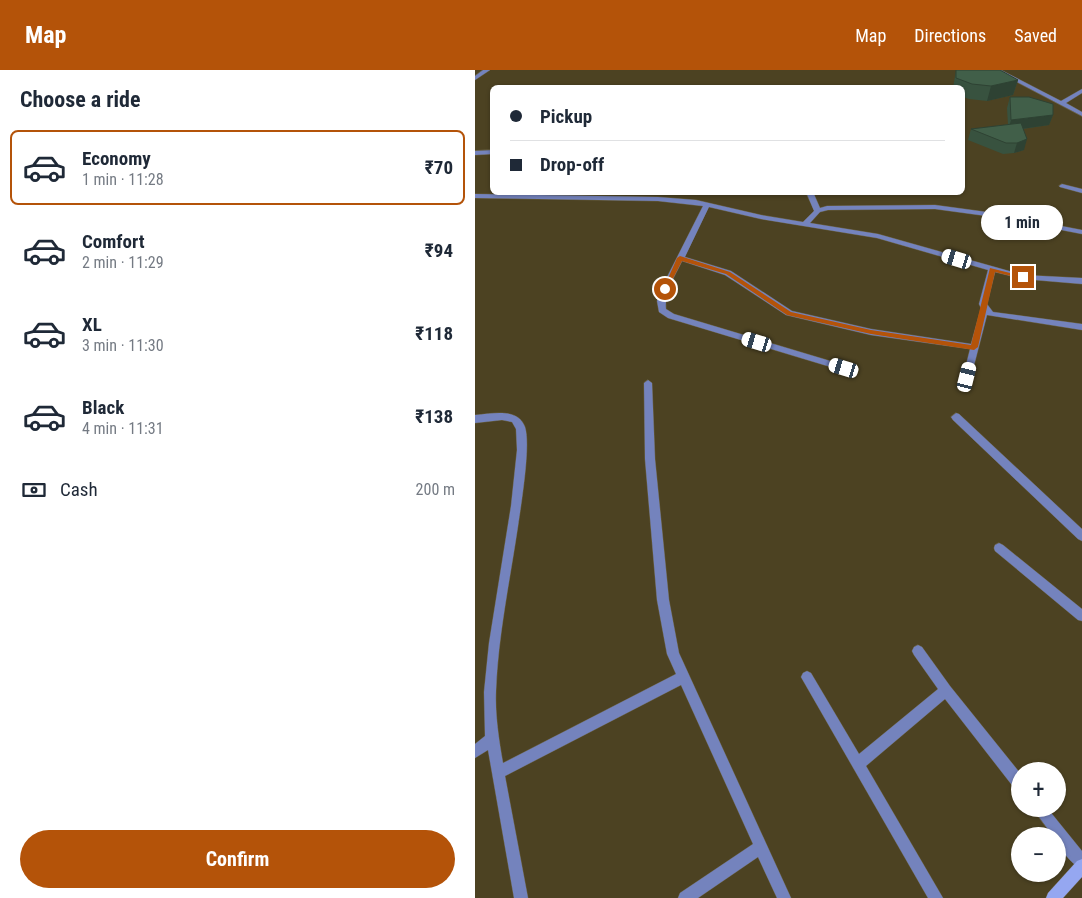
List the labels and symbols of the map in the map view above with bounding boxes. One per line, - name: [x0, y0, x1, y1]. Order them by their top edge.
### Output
- callout: 1 min: [982, 204, 1064, 240]
- car: [940, 247, 973, 271]
- route end: [1012, 266, 1034, 288]
- route start: [654, 278, 676, 300]
- car: [740, 330, 773, 354]
- car: [827, 356, 860, 380]
- car: [956, 361, 977, 393]

